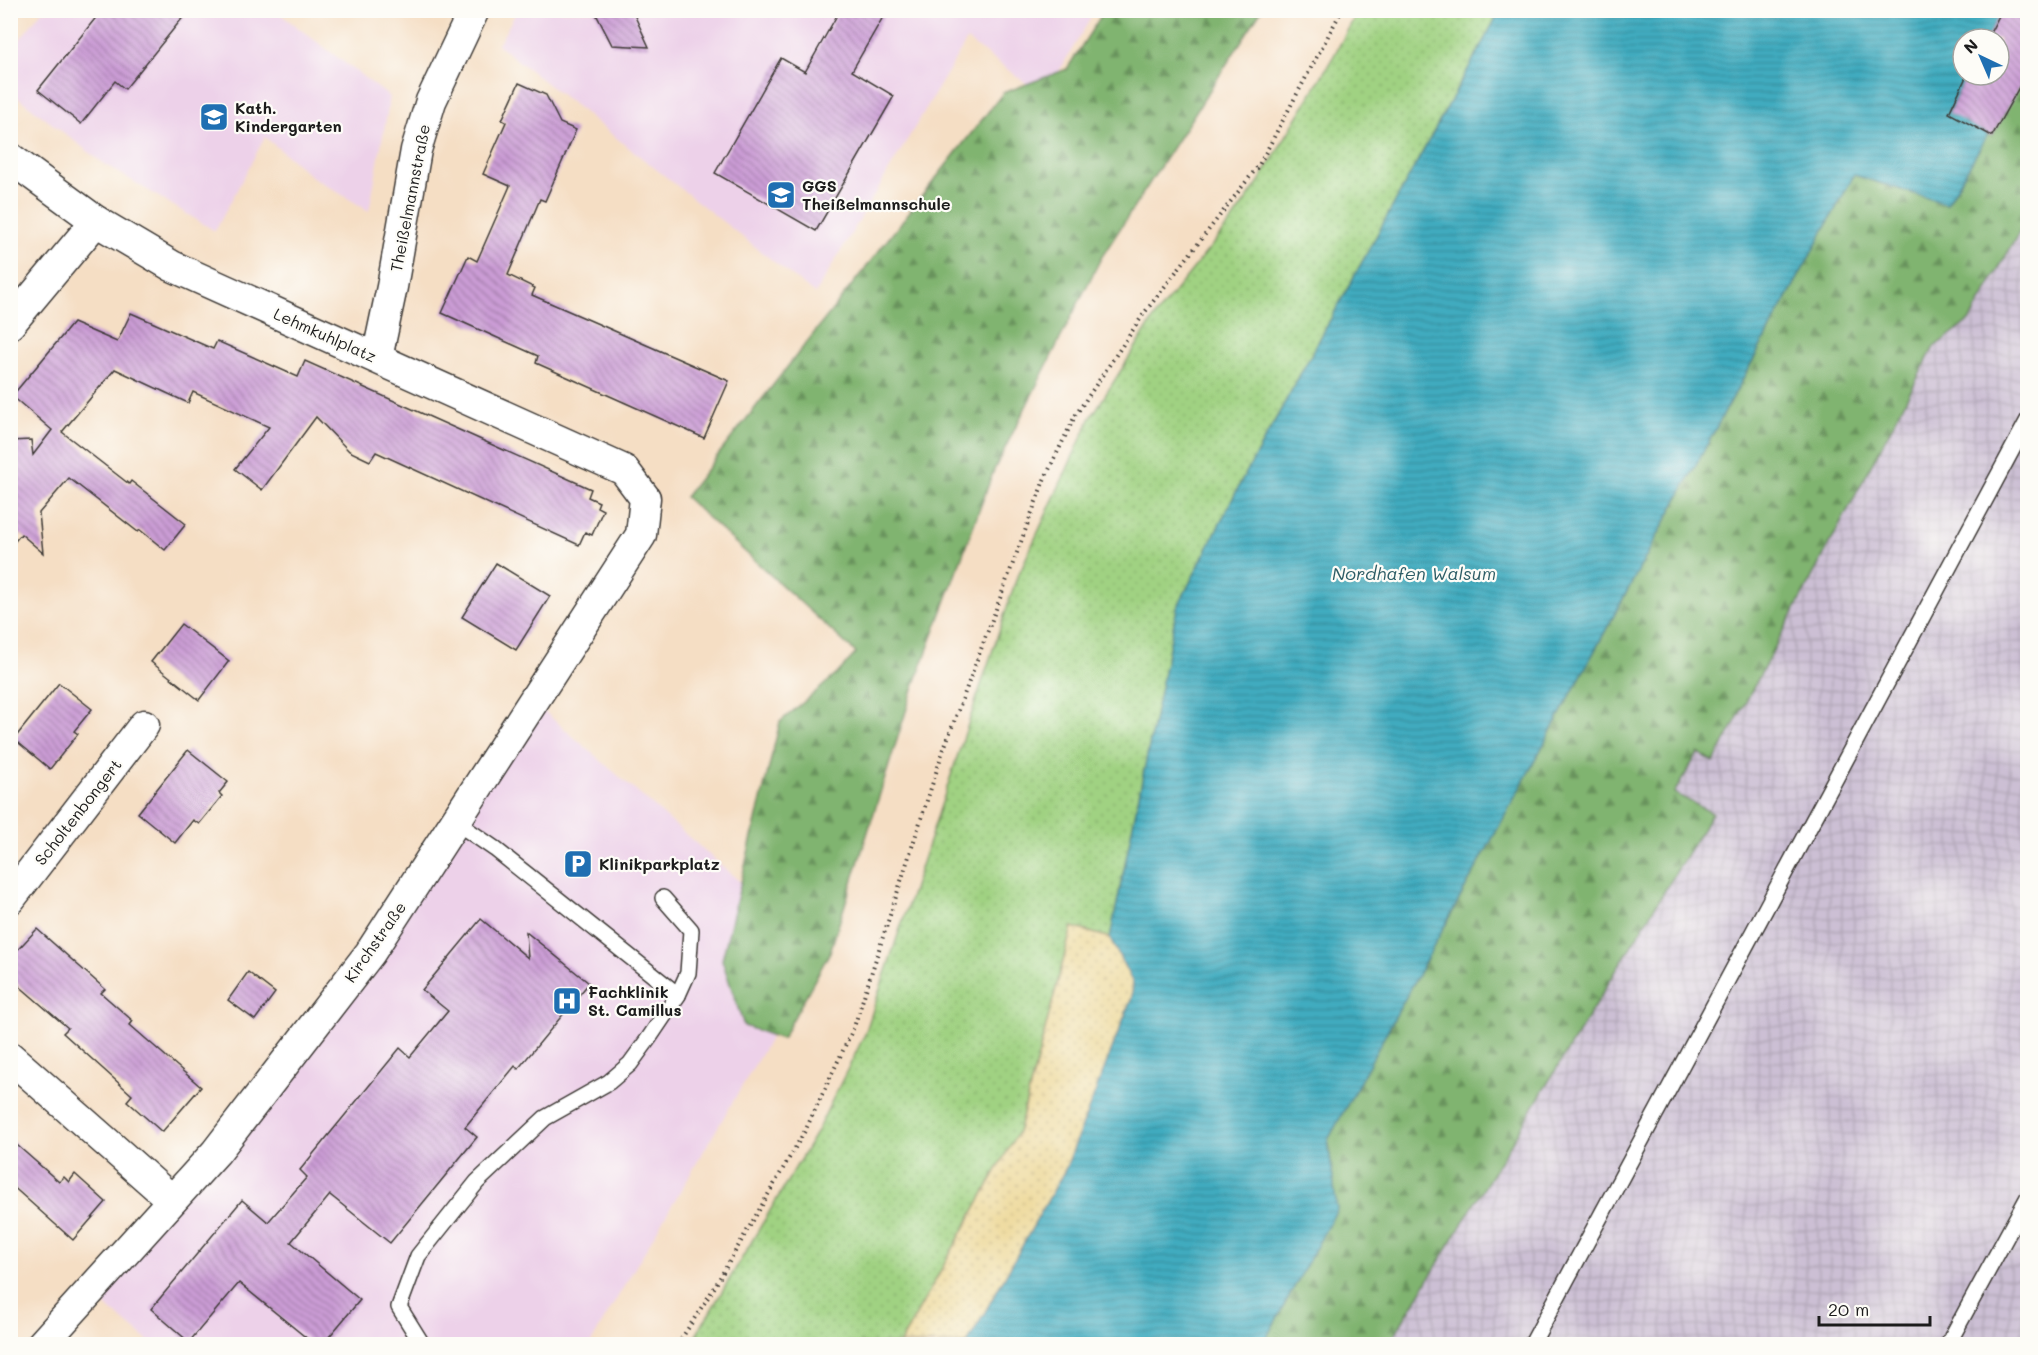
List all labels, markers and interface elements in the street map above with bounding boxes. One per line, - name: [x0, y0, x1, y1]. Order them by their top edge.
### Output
- north arrow: [1951, 27, 2011, 87]
- text: N: [1959, 34, 1982, 58]
- place label: Kath. Kindergarten: [235, 97, 342, 136]
- school or university icon: Kath. Kindergarten: [198, 101, 230, 133]
- street label: Theißelmannstraße: [385, 122, 434, 274]
- place label: GGS Theißelmannschule: [802, 175, 950, 214]
- school or university icon: GGS Theißelmannschule: [765, 179, 797, 211]
- street label: Lehmkuhlplatz: [271, 303, 380, 367]
- water label: Nordhafen Walsum: [1332, 561, 1496, 585]
- street label: Scholtenbongert: [29, 754, 126, 869]
- parking icon: Klinikparkplatz: [562, 848, 594, 880]
- place label: Klinikparkplatz: [599, 853, 720, 874]
- street label: Kirchstraße: [339, 897, 410, 986]
- place label: Fachklinik St. Camillus: [588, 981, 682, 1020]
- hospital icon: Fachklinik St. Camillus: [551, 985, 583, 1017]
- scale bar: [1819, 1289, 1930, 1327]
- text: 20 m: [1828, 1297, 1869, 1321]

